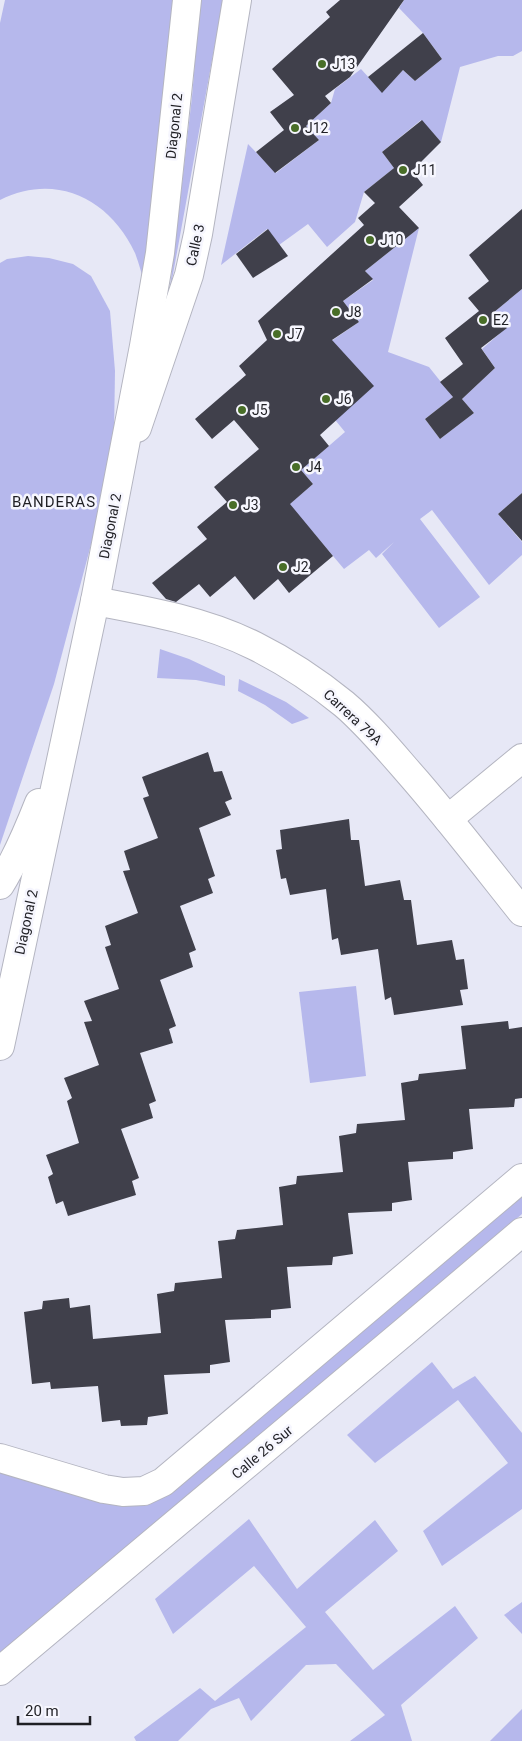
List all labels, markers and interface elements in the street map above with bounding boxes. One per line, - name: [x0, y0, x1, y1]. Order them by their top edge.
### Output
- place label: J13: [332, 56, 355, 72]
- marker: J13: [316, 58, 328, 70]
- street label: Diagonal 2: [163, 92, 185, 160]
- place label: J12: [305, 120, 329, 136]
- marker: J12: [289, 122, 301, 134]
- place label: J11: [413, 162, 436, 178]
- marker: J11: [397, 164, 409, 176]
- street label: Calle 3: [183, 223, 207, 267]
- place label: J10: [380, 232, 404, 248]
- marker: J10: [364, 234, 376, 246]
- place label: J8: [346, 304, 362, 320]
- marker: J8: [330, 306, 342, 318]
- place label: E2: [493, 312, 509, 328]
- marker: E2: [477, 314, 489, 326]
- place label: J7: [287, 326, 303, 342]
- marker: J7: [271, 328, 283, 340]
- place label: J6: [336, 391, 352, 407]
- marker: J6: [320, 393, 332, 405]
- place label: J5: [252, 402, 268, 418]
- marker: J5: [236, 404, 248, 416]
- place label: J4: [306, 459, 322, 475]
- marker: J4: [290, 461, 302, 473]
- street label: Diagonal 2: [96, 492, 124, 560]
- district label: BANDERAS: [12, 493, 96, 511]
- place label: J3: [243, 497, 259, 513]
- marker: J3: [227, 499, 239, 511]
- place label: J2: [293, 559, 309, 575]
- marker: J2: [277, 561, 289, 573]
- street label: Carrera 79A: [321, 686, 385, 748]
- street label: Diagonal 2: [11, 888, 41, 956]
- street label: Calle 26 Sur: [228, 1422, 296, 1482]
- scale bar: [18, 1694, 90, 1726]
- text: 20 m: [25, 1702, 59, 1720]

